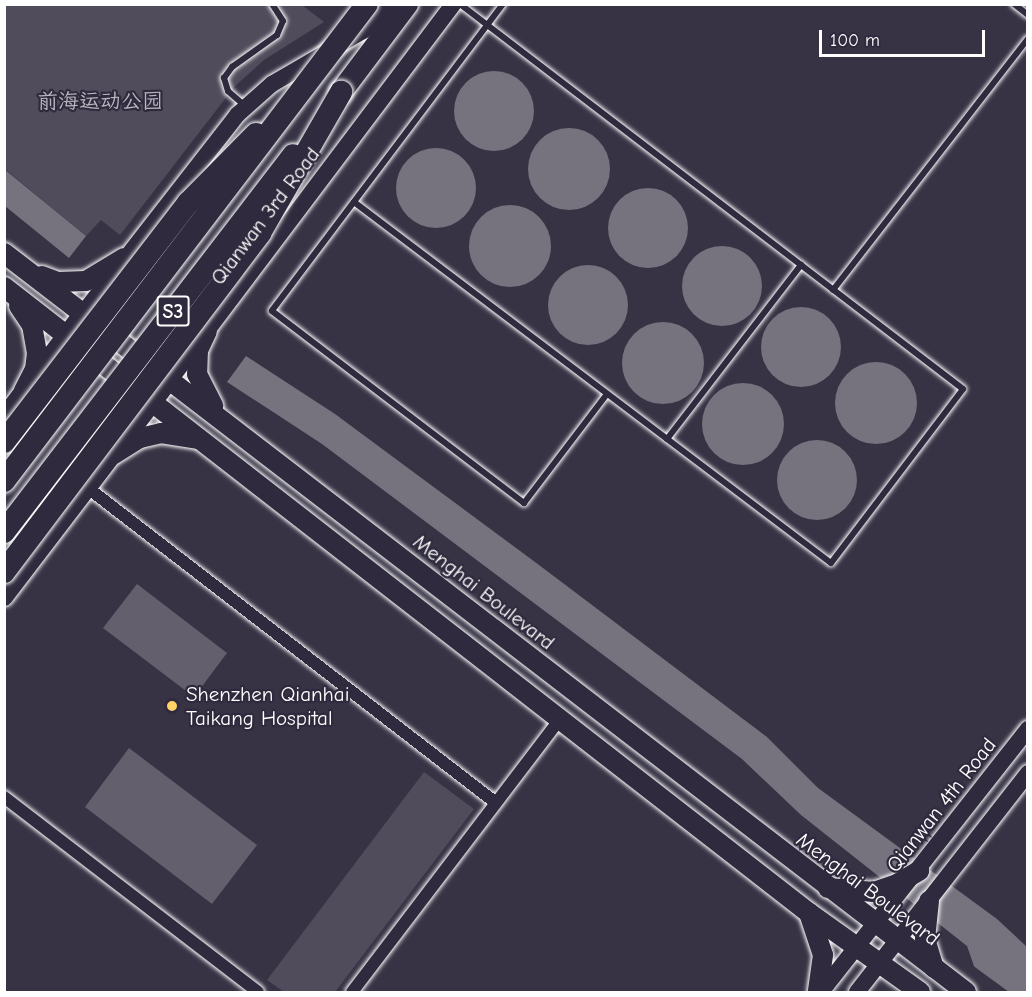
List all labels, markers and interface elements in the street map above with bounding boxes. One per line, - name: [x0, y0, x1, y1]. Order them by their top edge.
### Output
- scale bar: [822, 18, 988, 56]
- text: 100 m: [830, 30, 880, 51]
- park label: 前海运动公园: [37, 88, 163, 114]
- street label: Qianwan 3rd Road: [205, 142, 325, 290]
- road number: S3: [156, 294, 190, 328]
- street label: Menghai Boulevard: [408, 529, 560, 655]
- place label: Shenzhen Qianhai Taikang Hospital: [186, 681, 349, 731]
- marker: Shenzhen Qianhai Taikang Hospital: [163, 697, 181, 715]
- street label: Qianwan 4th Road: [881, 733, 1001, 877]
- street label: Menghai Boulevard: [791, 827, 945, 951]

